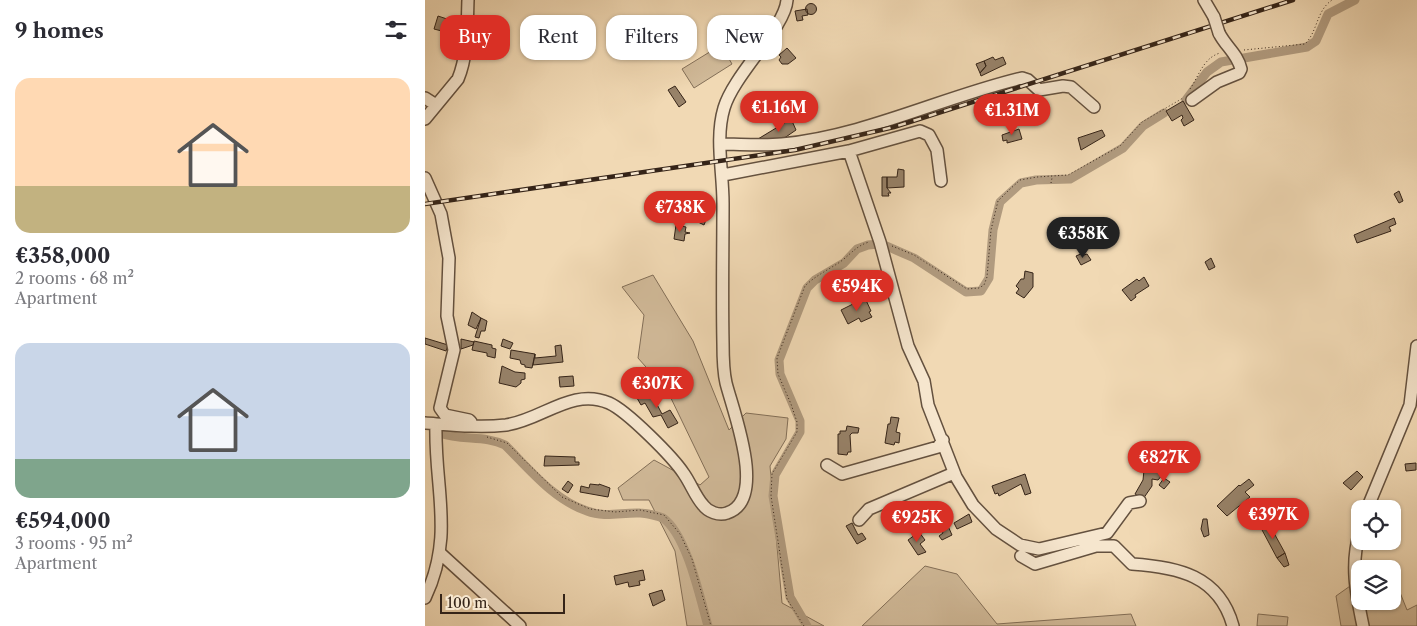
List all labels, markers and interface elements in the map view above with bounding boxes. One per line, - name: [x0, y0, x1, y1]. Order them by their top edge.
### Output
- chip: Buy: [440, 15, 510, 60]
- chip: Rent: [520, 15, 596, 60]
- chip: Filters: [606, 15, 697, 60]
- chip: New: [707, 15, 782, 60]
- icon: filters: [382, 16, 410, 44]
- text: 9 homes: [15, 18, 104, 43]
- pin: €1.16M: [738, 90, 820, 133]
- pin: €1.31M: [971, 94, 1053, 136]
- text: €1.16M: [751, 97, 807, 117]
- text: €1.31M: [984, 100, 1040, 120]
- icon: home: [168, 110, 258, 200]
- pin: €738K: [645, 190, 715, 233]
- text: €738K: [655, 197, 705, 217]
- pin: €358K: [1048, 216, 1118, 259]
- text: €358K: [1058, 223, 1108, 243]
- text: €358,000: [15, 243, 110, 268]
- text: 2 rooms · 68 m²: [15, 268, 134, 288]
- pin: €594K: [822, 270, 892, 312]
- text: €594K: [832, 276, 882, 296]
- text: Apartment: [15, 288, 97, 308]
- pin: €307K: [622, 366, 692, 409]
- text: €307K: [632, 373, 682, 393]
- icon: home: [168, 375, 258, 465]
- pin: €827K: [1129, 440, 1199, 483]
- text: €827K: [1139, 447, 1189, 467]
- pin: €397K: [1238, 498, 1308, 540]
- pin: €925K: [882, 500, 952, 543]
- map controls: [1351, 500, 1401, 610]
- button: locate: [1351, 500, 1401, 550]
- text: €397K: [1248, 504, 1298, 524]
- text: €925K: [892, 507, 942, 527]
- text: €594,000: [15, 508, 111, 533]
- text: 3 rooms · 95 m²: [15, 533, 133, 553]
- text: Apartment: [15, 553, 97, 573]
- button: layers: [1351, 560, 1401, 610]
- scale bar: [440, 591, 565, 614]
- text: 100 m: [447, 594, 487, 612]

